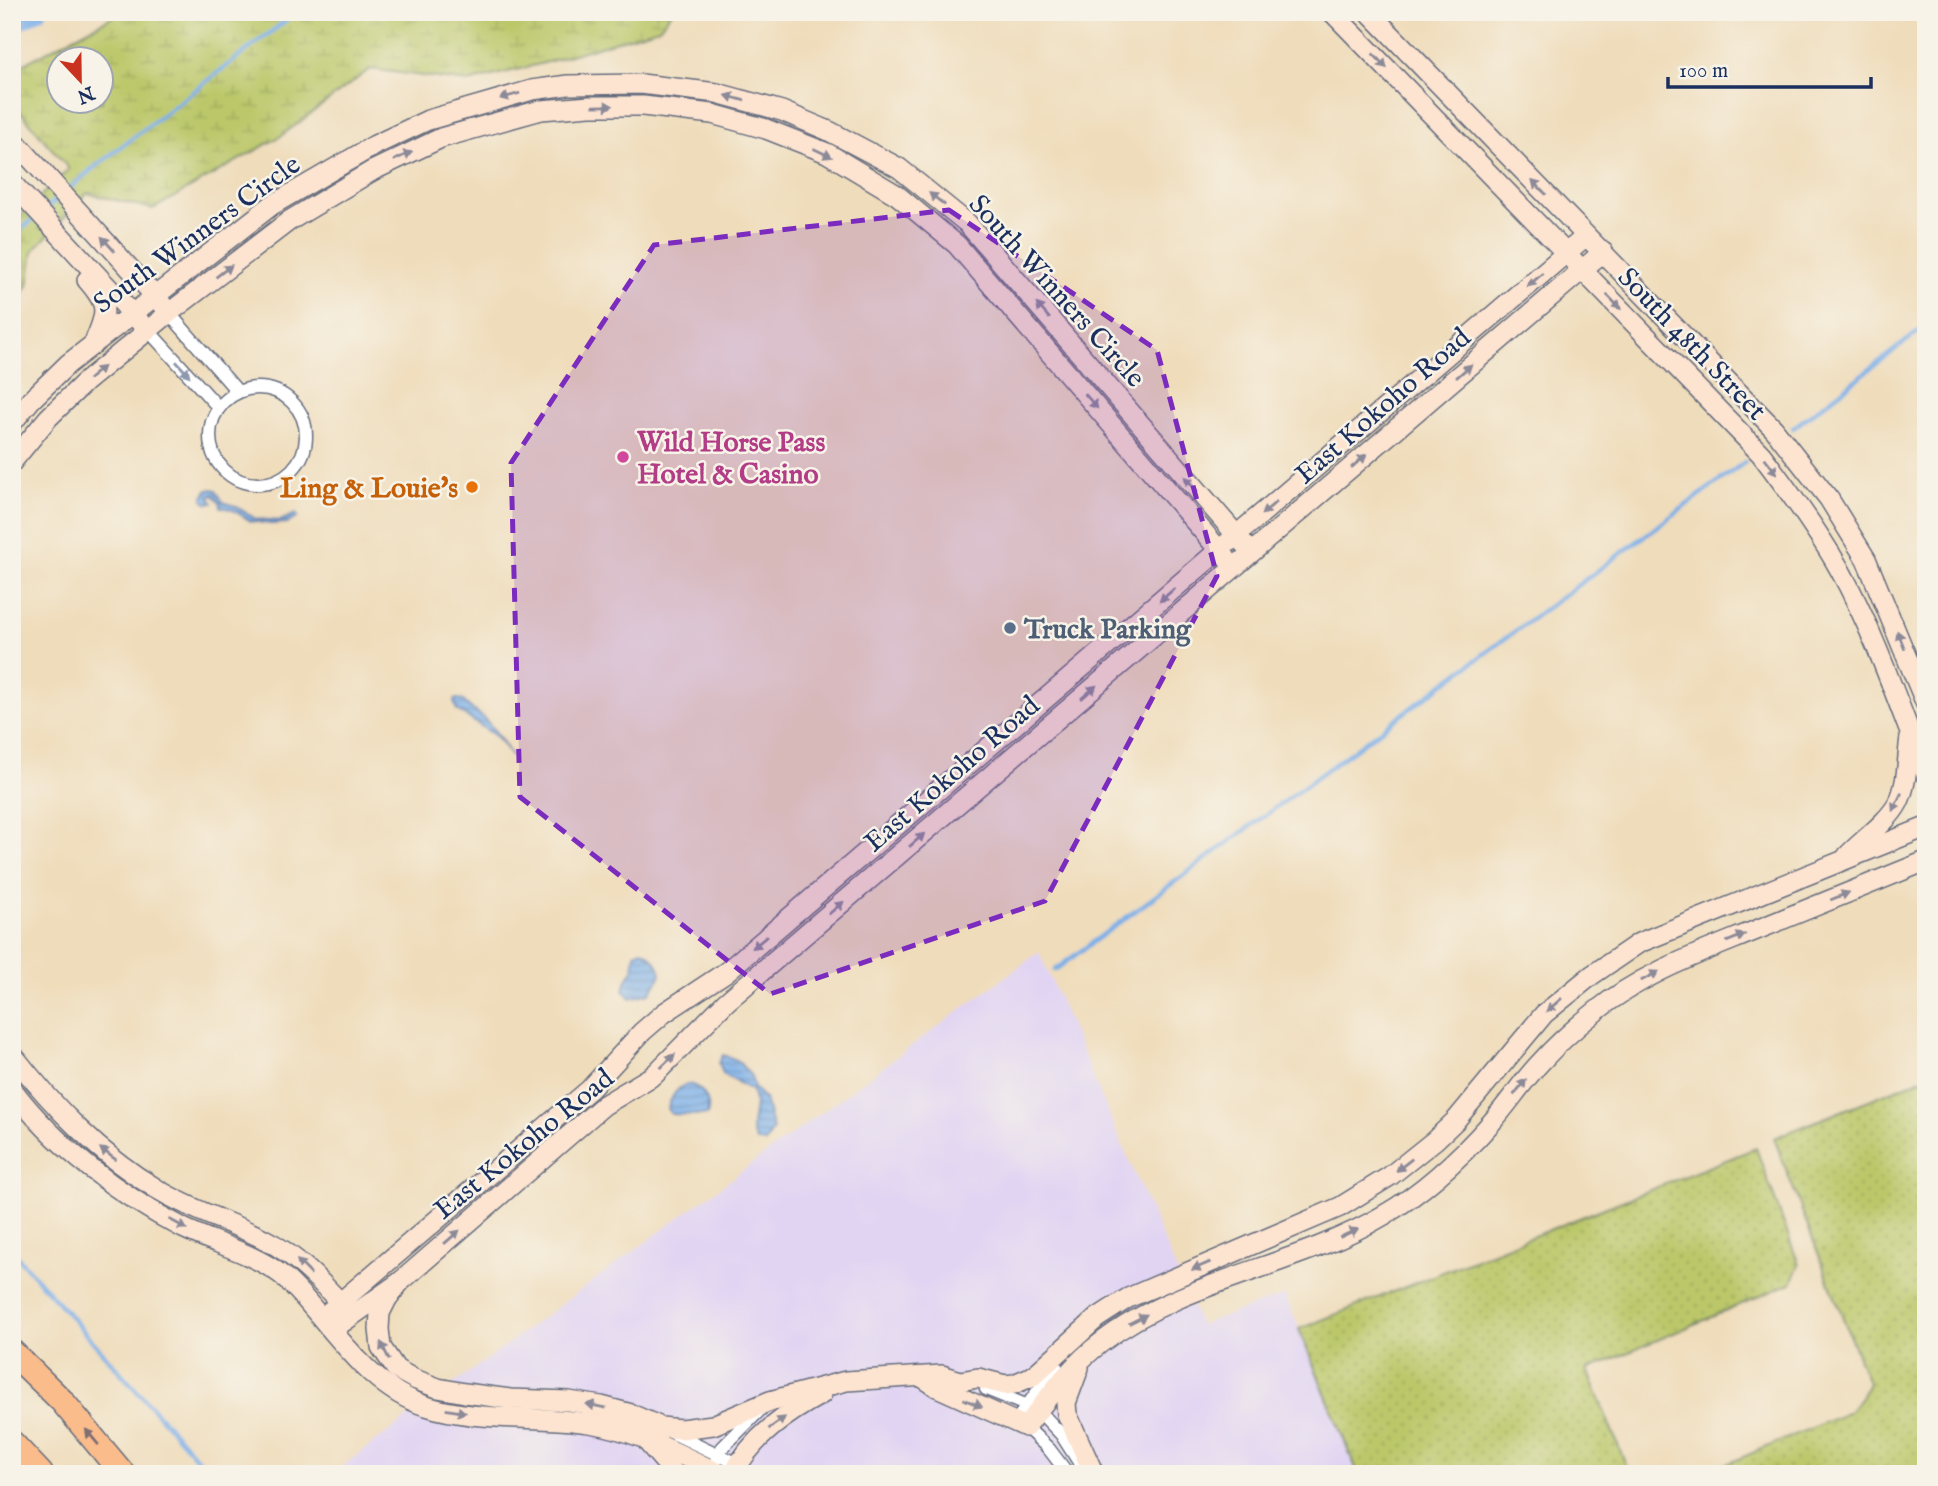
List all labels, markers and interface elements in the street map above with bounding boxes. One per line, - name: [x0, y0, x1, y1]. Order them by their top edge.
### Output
- north arrow: [46, 46, 116, 116]
- scale bar: [1668, 46, 1871, 90]
- one-way arrow: [1371, 52, 1387, 69]
- text: 100 m: [1679, 58, 1728, 85]
- text: N: [73, 79, 99, 108]
- one-way arrow: [499, 92, 520, 102]
- one-way arrow: [724, 93, 745, 103]
- one-way arrow: [592, 100, 614, 112]
- street label: South Winners Circle: [87, 148, 308, 322]
- one-way arrow: [813, 148, 834, 159]
- one-way arrow: [393, 150, 413, 162]
- one-way arrow: [1531, 179, 1547, 196]
- street label: South Winners Circle: [960, 188, 1152, 396]
- one-way arrow: [928, 191, 946, 206]
- one-way arrow: [100, 235, 116, 252]
- street label: South 48th Street: [1609, 261, 1773, 429]
- one-way arrow: [214, 264, 232, 279]
- one-way arrow: [1526, 272, 1543, 287]
- one-way arrow: [1605, 293, 1621, 310]
- one-way arrow: [1036, 303, 1051, 320]
- street label: East Kokoho Road: [1289, 321, 1479, 493]
- one-way arrow: [175, 360, 191, 377]
- one-way arrow: [1455, 363, 1473, 379]
- one-way arrow: [88, 366, 105, 381]
- one-way arrow: [1083, 392, 1098, 409]
- place label: Wild Horse Pass Hotel & Casino: [636, 426, 825, 493]
- marker: Wild Horse Pass Hotel & Casino: [615, 449, 631, 465]
- one-way arrow: [1350, 453, 1368, 469]
- one-way arrow: [1764, 457, 1778, 476]
- place label: Ling & Louie's: [280, 472, 458, 507]
- one-way arrow: [1184, 475, 1199, 493]
- marker: Ling & Louie's: [464, 479, 480, 495]
- one-way arrow: [1260, 500, 1277, 515]
- one-way arrow: [1158, 587, 1176, 603]
- place label: Truck Parking: [1023, 613, 1192, 648]
- marker: Truck Parking: [1002, 620, 1018, 636]
- one-way arrow: [1895, 630, 1906, 651]
- one-way arrow: [1081, 685, 1098, 700]
- street label: East Kokoho Road: [858, 689, 1048, 861]
- one-way arrow: [1892, 792, 1903, 812]
- one-way arrow: [908, 833, 925, 848]
- one-way arrow: [1830, 890, 1851, 901]
- one-way arrow: [828, 901, 845, 916]
- one-way arrow: [1725, 933, 1746, 944]
- one-way arrow: [752, 934, 769, 949]
- one-way arrow: [1641, 971, 1661, 983]
- one-way arrow: [1545, 997, 1563, 1013]
- one-way arrow: [660, 1053, 677, 1070]
- street label: East Kokoho Road: [428, 1062, 622, 1228]
- one-way arrow: [1512, 1078, 1527, 1095]
- one-way arrow: [99, 1148, 117, 1162]
- one-way arrow: [1395, 1158, 1414, 1172]
- one-way arrow: [168, 1218, 187, 1230]
- one-way arrow: [1339, 1227, 1359, 1239]
- one-way arrow: [443, 1230, 460, 1245]
- one-way arrow: [296, 1259, 313, 1275]
- one-way arrow: [1191, 1261, 1212, 1272]
- one-way arrow: [1128, 1313, 1148, 1324]
- one-way arrow: [380, 1340, 392, 1360]
- one-way arrow: [963, 1397, 984, 1408]
- one-way arrow: [585, 1400, 607, 1411]
- one-way arrow: [445, 1406, 467, 1417]
- one-way arrow: [768, 1415, 786, 1430]
- one-way arrow: [85, 1429, 100, 1446]

